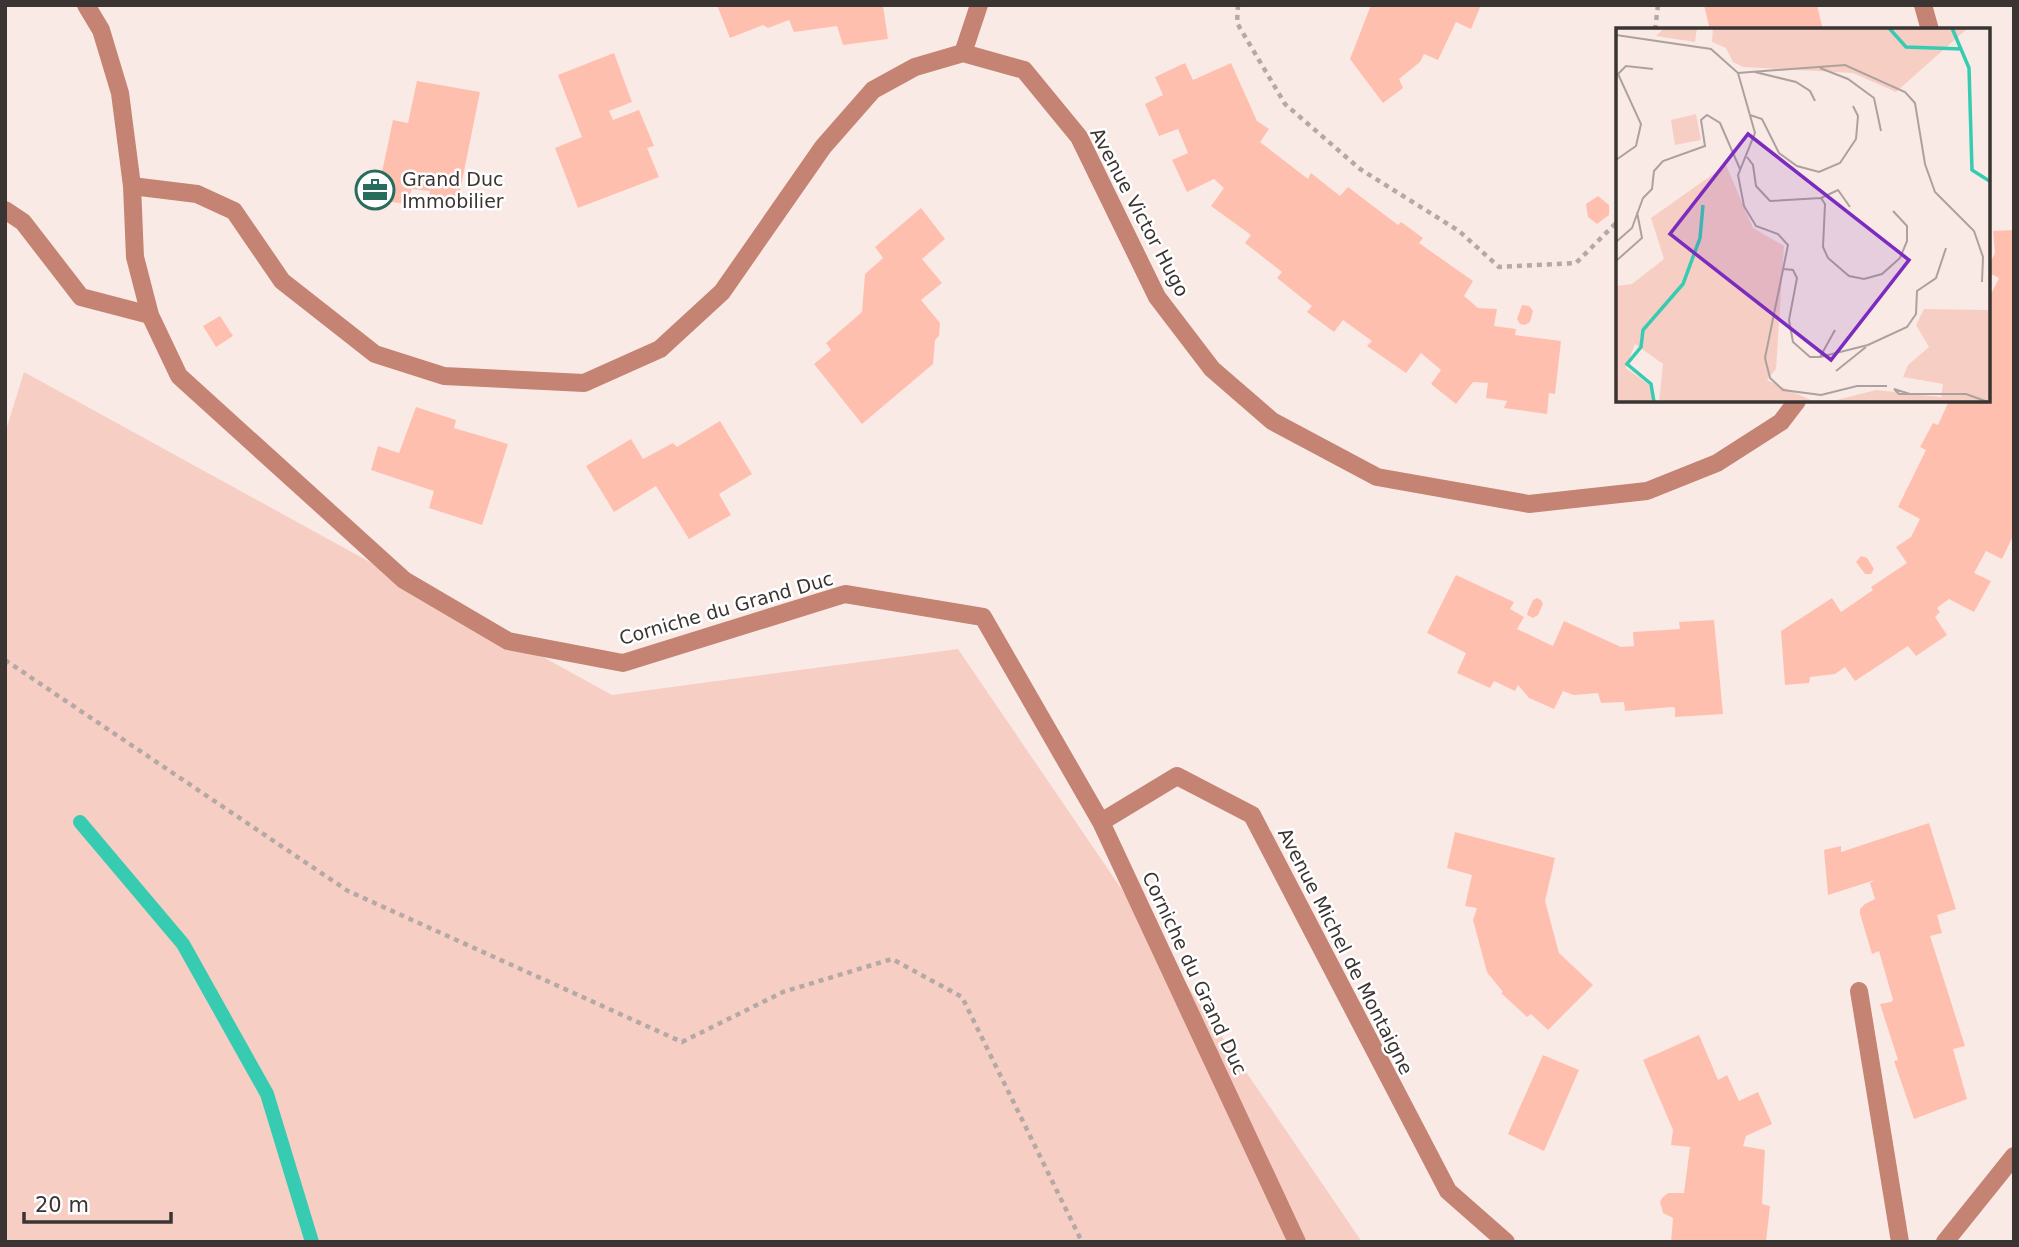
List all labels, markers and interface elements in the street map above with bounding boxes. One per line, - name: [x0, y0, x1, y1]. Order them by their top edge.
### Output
- inset map: [1616, 28, 1991, 402]
- street label: Avenue Victor Hugo: [1086, 124, 1194, 300]
- place label: Grand Duc Immobilier: [402, 168, 504, 212]
- office icon: Grand Duc Immobilier: [354, 169, 396, 211]
- street label: Corniche du Grand Duc: [617, 567, 835, 649]
- street label: Avenue Michel de Montaigne: [1274, 824, 1418, 1078]
- street label: Corniche du Grand Duc: [1138, 868, 1252, 1078]
- scale bar: [24, 1180, 172, 1224]
- text: 20 m: [35, 1193, 89, 1217]

